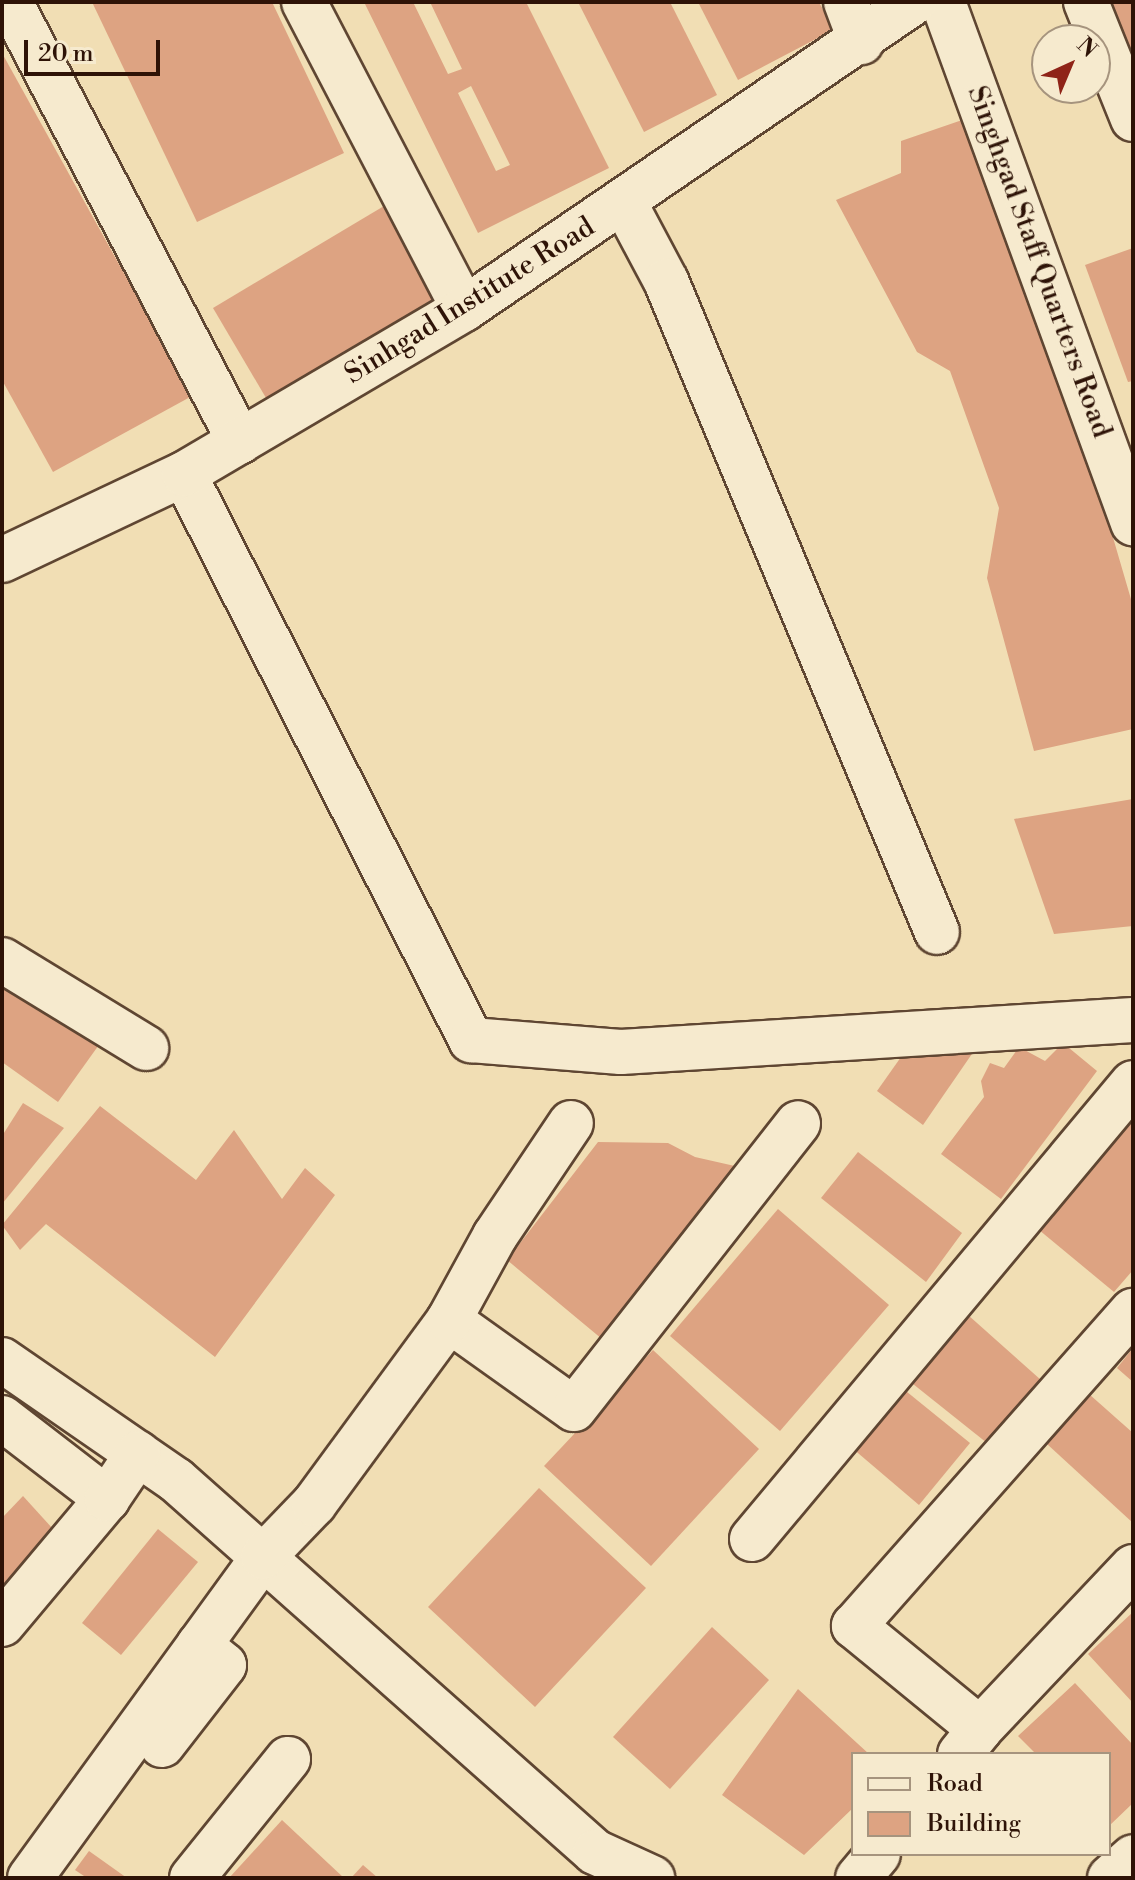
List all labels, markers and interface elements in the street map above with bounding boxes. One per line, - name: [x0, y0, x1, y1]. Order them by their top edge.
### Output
- scale bar: [28, 24, 164, 74]
- north arrow: [1031, 24, 1111, 104]
- text: N: [1071, 32, 1102, 64]
- text: 20 m: [38, 39, 94, 69]
- street label: Singhgad Staff Quarters Road: [960, 82, 1118, 442]
- street label: Sinhgad Institute Road: [339, 210, 601, 392]
- legend: [851, 1752, 1111, 1856]
- text: Road: [927, 1769, 983, 1799]
- text: Building: [927, 1809, 1021, 1839]

